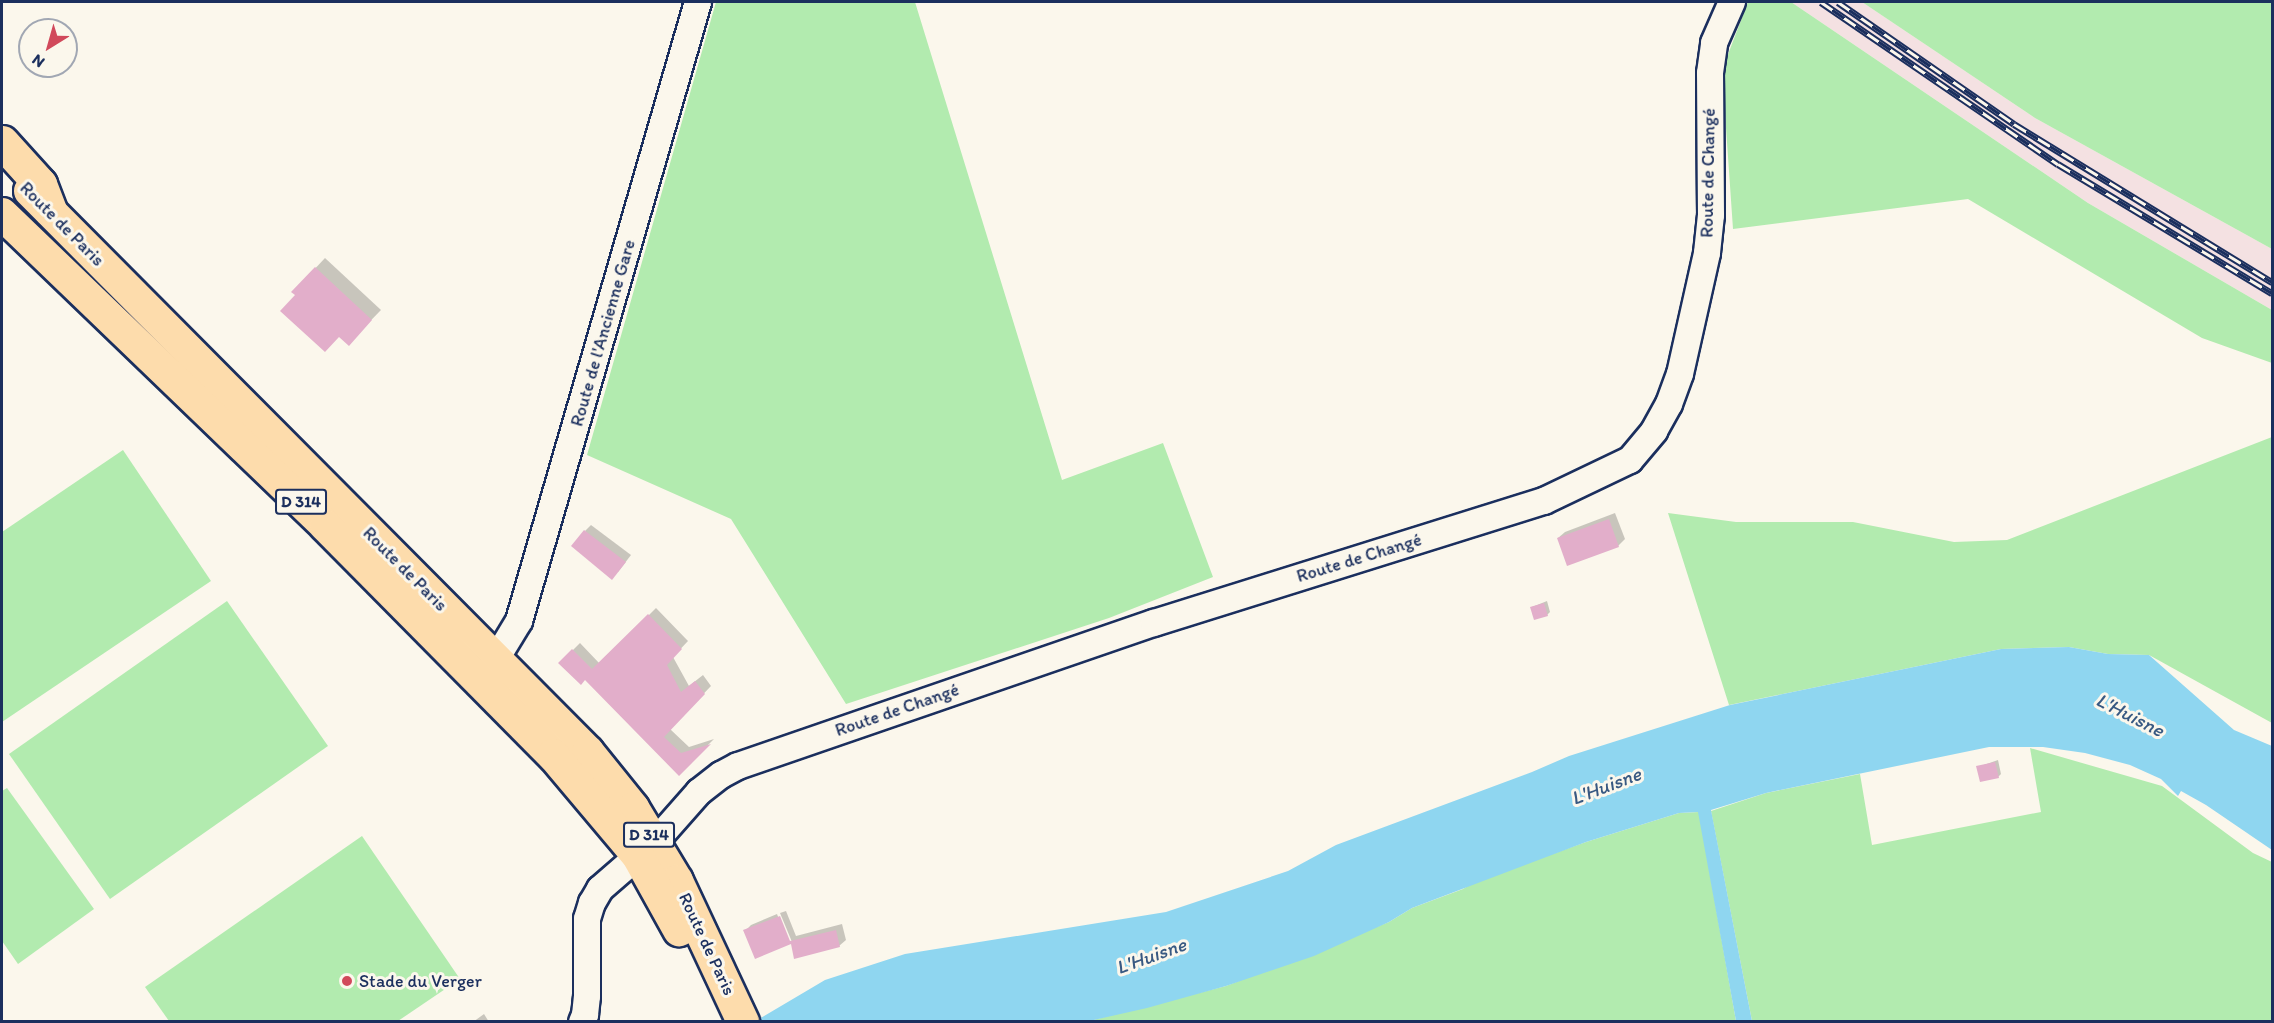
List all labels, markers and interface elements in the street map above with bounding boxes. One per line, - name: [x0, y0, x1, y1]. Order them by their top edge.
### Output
- north arrow: [18, 18, 78, 78]
- text: N: [28, 50, 48, 72]
- street label: Route de Changé: [1696, 108, 1720, 238]
- street label: Route de Paris: [15, 177, 109, 271]
- street label: Route de l'Ancienne Gare: [566, 237, 640, 429]
- road number: D 314: [274, 489, 328, 515]
- street label: Route de Paris: [358, 522, 452, 616]
- street label: Route de Changé: [1294, 529, 1424, 587]
- street label: Route de Changé: [832, 679, 962, 741]
- water label: L'Huisne: [2092, 688, 2168, 742]
- water label: L'Huisne: [1568, 762, 1644, 810]
- road number: D 314: [622, 822, 676, 848]
- street label: Route de Paris: [674, 889, 740, 999]
- water label: L'Huisne: [1113, 932, 1189, 980]
- place label: Stade du Verger: [359, 970, 482, 992]
- marker: Stade du Verger: [340, 974, 354, 988]

